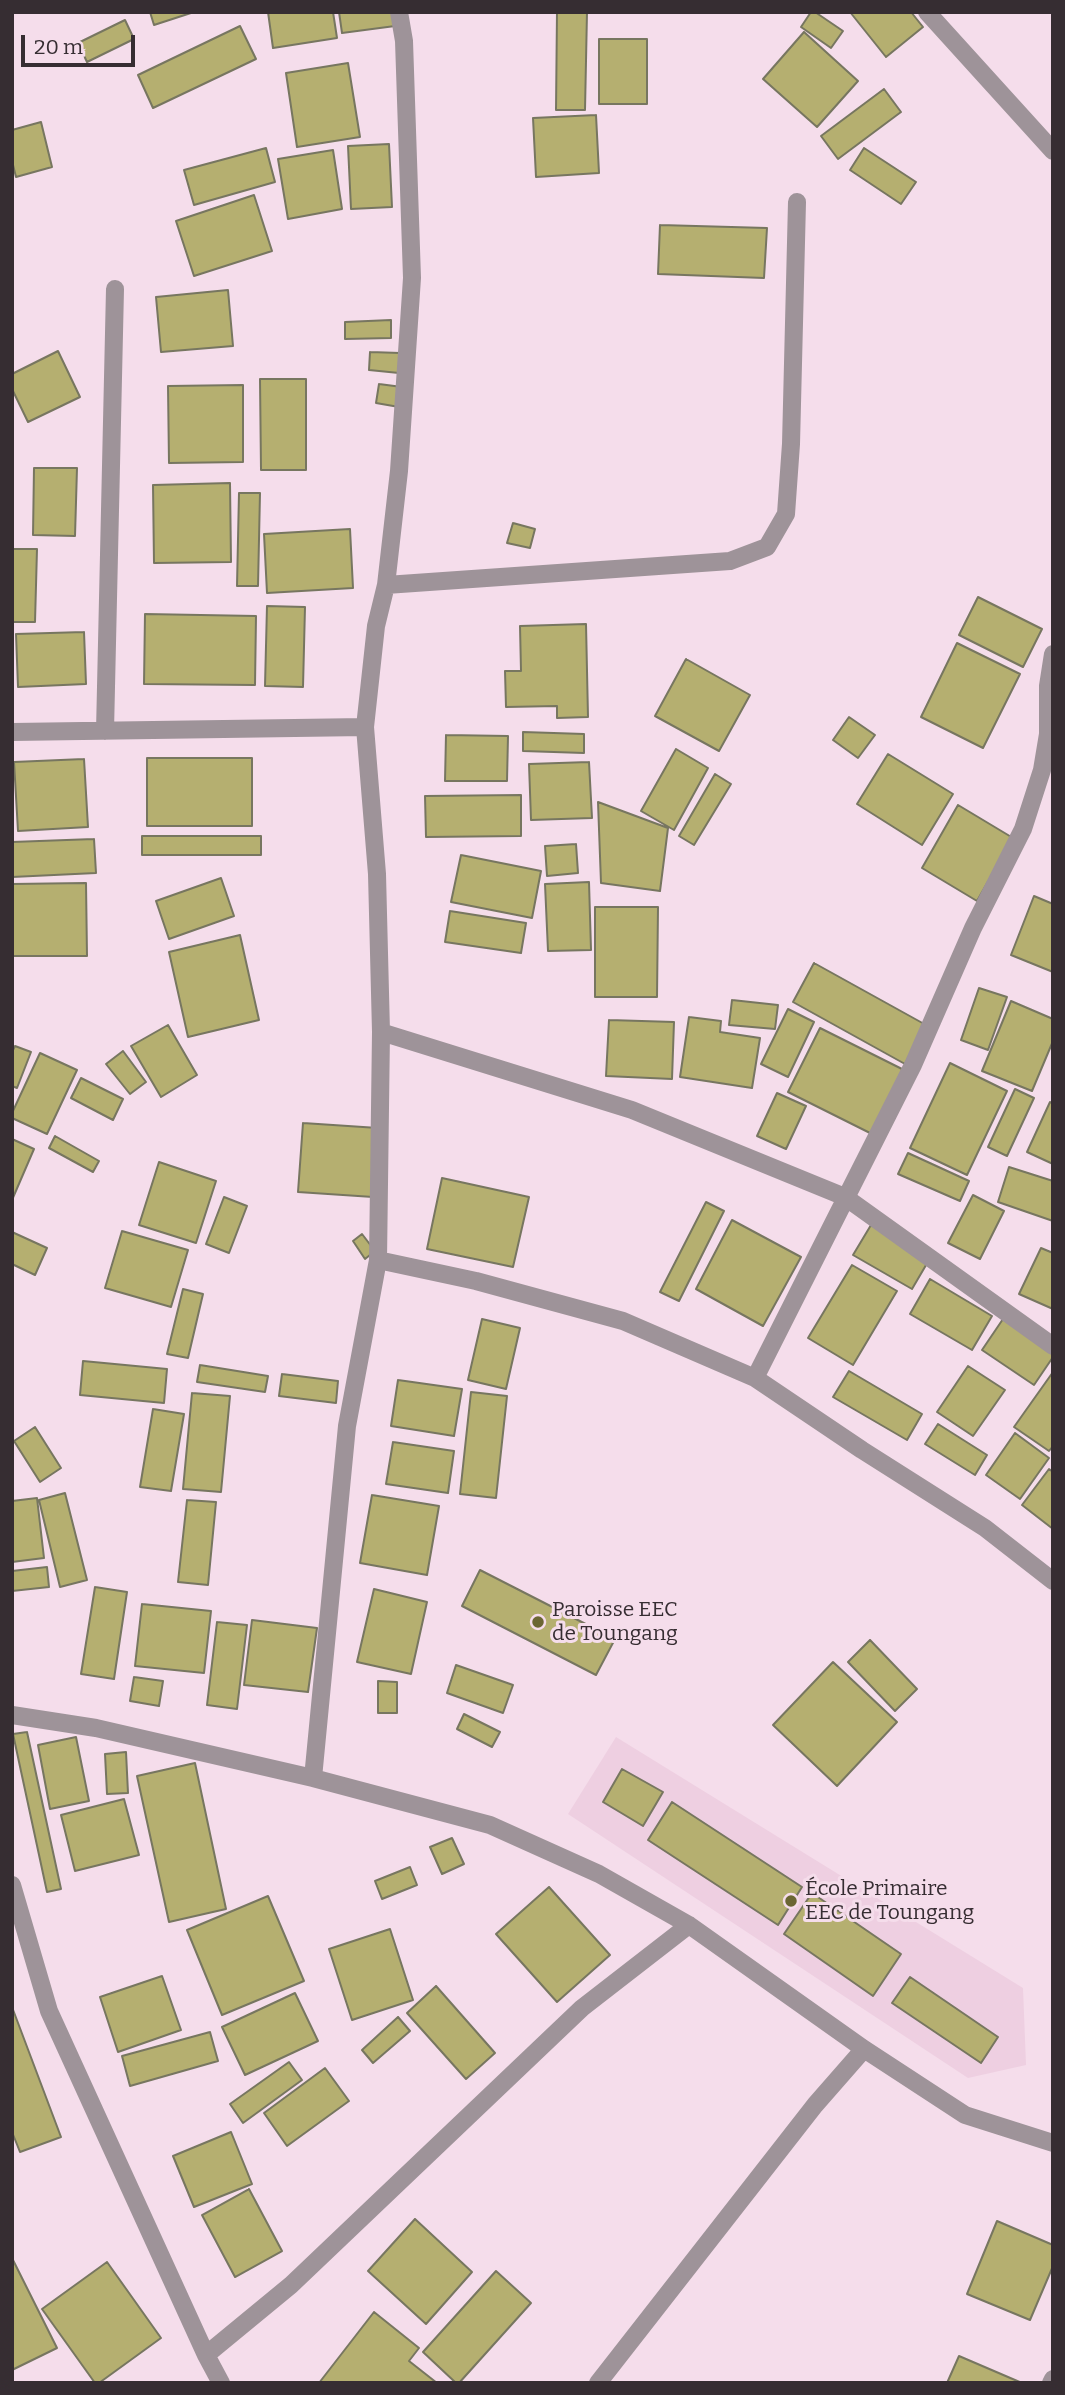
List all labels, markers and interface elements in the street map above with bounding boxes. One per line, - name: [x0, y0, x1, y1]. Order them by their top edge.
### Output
- scale bar: [24, 21, 138, 65]
- text: 20 m: [34, 34, 83, 60]
- place label: Paroisse EEC de Toungang: [552, 1597, 678, 1647]
- marker: Paroisse EEC de Toungang: [530, 1614, 546, 1630]
- place label: École Primaire EEC de Toungang: [805, 1876, 974, 1926]
- marker: École Primaire EEC de Toungang: [783, 1893, 799, 1909]

